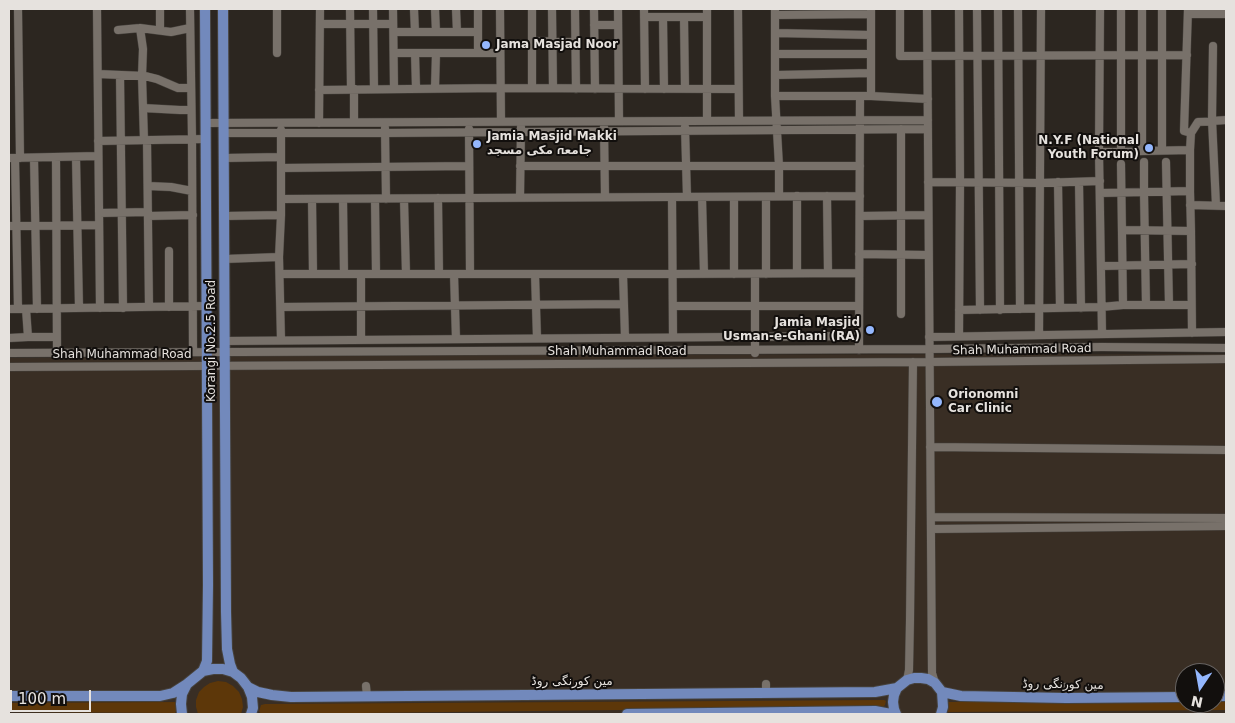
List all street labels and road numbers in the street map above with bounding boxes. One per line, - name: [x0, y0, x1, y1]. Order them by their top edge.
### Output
- street label: Korangi No.2.5 Road: [205, 280, 219, 402]
- street label: Shah Muhammad Road: [952, 342, 1092, 358]
- street label: Shah Muhammad Road: [547, 345, 687, 359]
- street label: Shah Muhammad Road: [52, 348, 192, 362]
- street label: مین کورنگی روڈ: [531, 675, 613, 689]
- street label: مین کورنگی روڈ: [1022, 677, 1104, 693]

